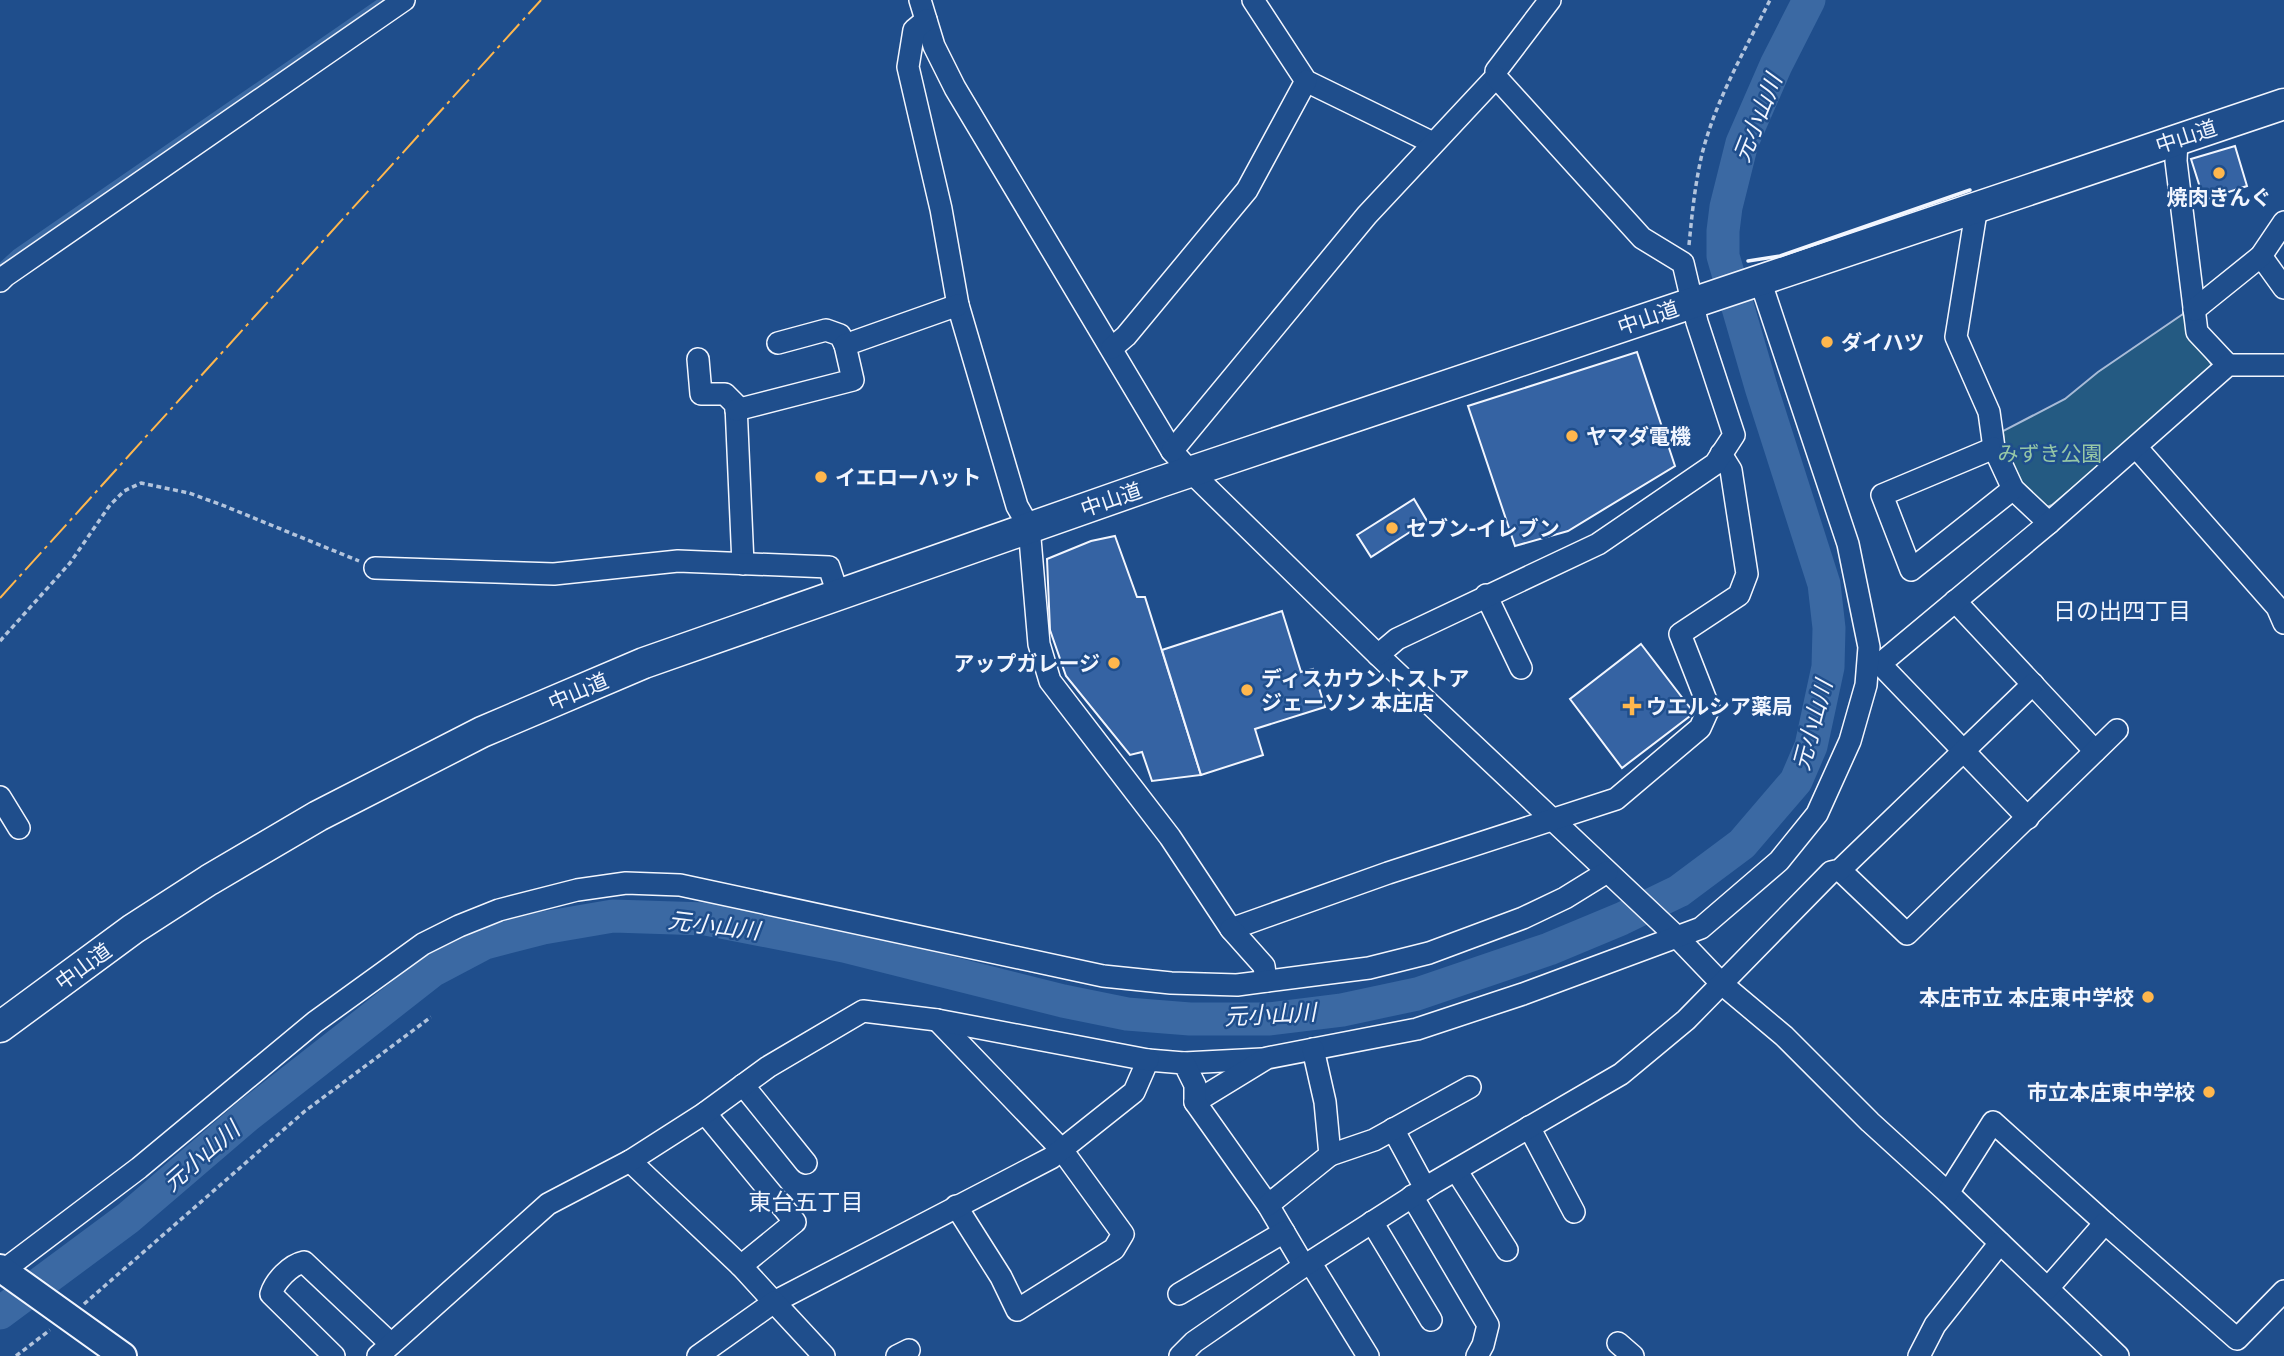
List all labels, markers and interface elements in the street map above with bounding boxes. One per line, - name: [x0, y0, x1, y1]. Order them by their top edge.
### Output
- water label: 元小山川: [1728, 68, 1787, 165]
- street label: 中山道: [2152, 115, 2220, 157]
- marker: 焼肉きんぐ: [2211, 165, 2227, 181]
- place label: 焼肉きんぐ: [2167, 185, 2272, 209]
- street label: 中山道: [1614, 295, 1682, 339]
- place label: ダイハツ: [1841, 330, 1925, 354]
- marker: ダイハツ: [1819, 334, 1835, 350]
- place label: ヤマダ電機: [1586, 424, 1691, 448]
- marker: ヤマダ電機: [1564, 428, 1580, 444]
- park label: みずき公園: [1998, 441, 2103, 465]
- place label: イエローハット: [835, 465, 981, 489]
- marker: イエローハット: [813, 469, 829, 485]
- street label: 中山道: [1077, 477, 1145, 521]
- place label: セブン-イレブン: [1406, 516, 1560, 540]
- marker: セブン-イレブン: [1384, 520, 1400, 536]
- district label: 日の出四丁目: [2053, 598, 2191, 623]
- place label: アップガレージ: [953, 651, 1100, 675]
- marker: アップガレージ: [1106, 655, 1122, 671]
- place label: ディスカウントストア ジェーソン 本庄店: [1261, 666, 1470, 714]
- street label: 中山道: [544, 668, 612, 714]
- water label: 元小山川: [1788, 674, 1837, 773]
- marker: ディスカウントストア ジェーソン 本庄店: [1239, 682, 1255, 698]
- place label: ウエルシア薬局: [1646, 694, 1793, 718]
- marker: ウエルシア薬局: [1624, 698, 1640, 714]
- water label: 元小山川: [667, 907, 764, 943]
- street label: 中山道: [50, 938, 116, 994]
- place label: 本庄市立 本庄東中学校: [1919, 985, 2134, 1009]
- marker: 本庄市立 本庄東中学校: [2140, 989, 2156, 1005]
- water label: 元小山川: [1223, 999, 1320, 1029]
- place label: 市立本庄東中学校: [2027, 1080, 2195, 1104]
- marker: 市立本庄東中学校: [2201, 1084, 2217, 1100]
- water label: 元小山川: [158, 1114, 246, 1196]
- district label: 東台五丁目: [749, 1189, 864, 1214]

